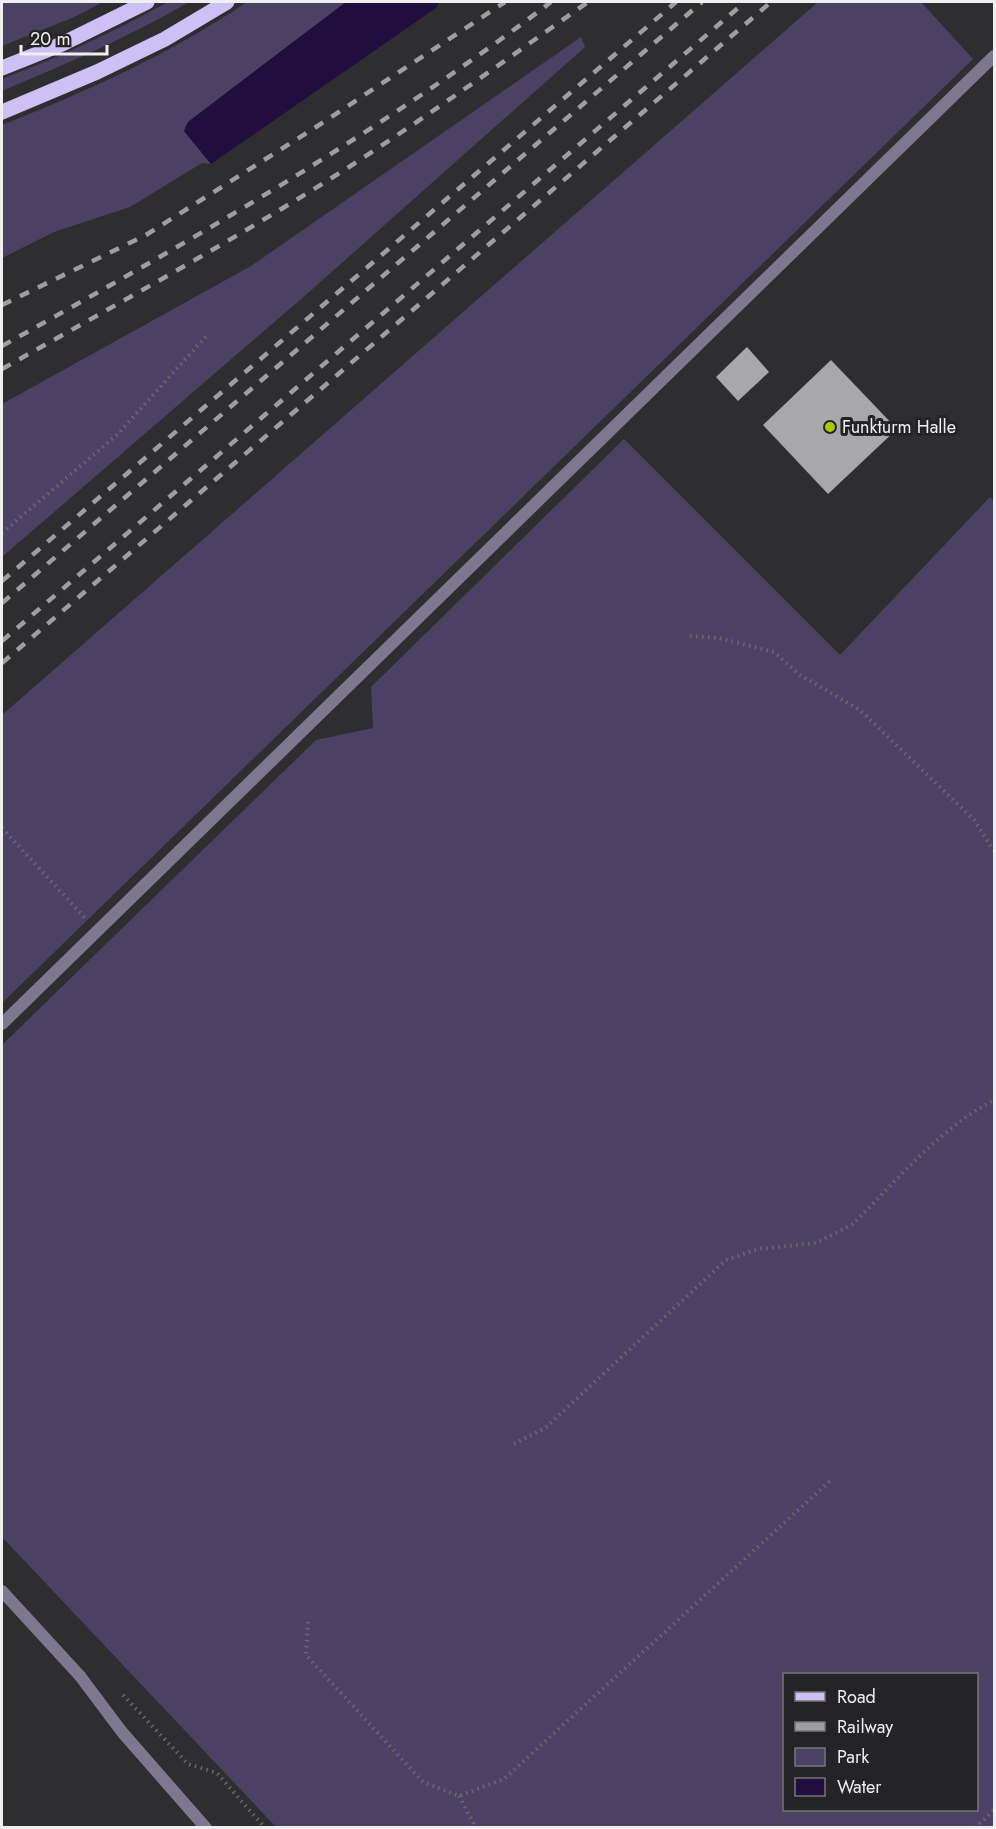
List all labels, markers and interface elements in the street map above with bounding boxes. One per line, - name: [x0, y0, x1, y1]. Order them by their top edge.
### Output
- scale bar: [21, 18, 106, 56]
- text: 20 m: [30, 26, 70, 52]
- place label: Funkturm Halle: [842, 414, 956, 440]
- marker: Funkturm Halle: [823, 420, 837, 434]
- legend: [783, 1673, 978, 1811]
- text: Road: [837, 1684, 876, 1710]
- text: Railway: [837, 1714, 893, 1740]
- text: Park: [837, 1744, 869, 1770]
- text: Water: [837, 1774, 882, 1800]

